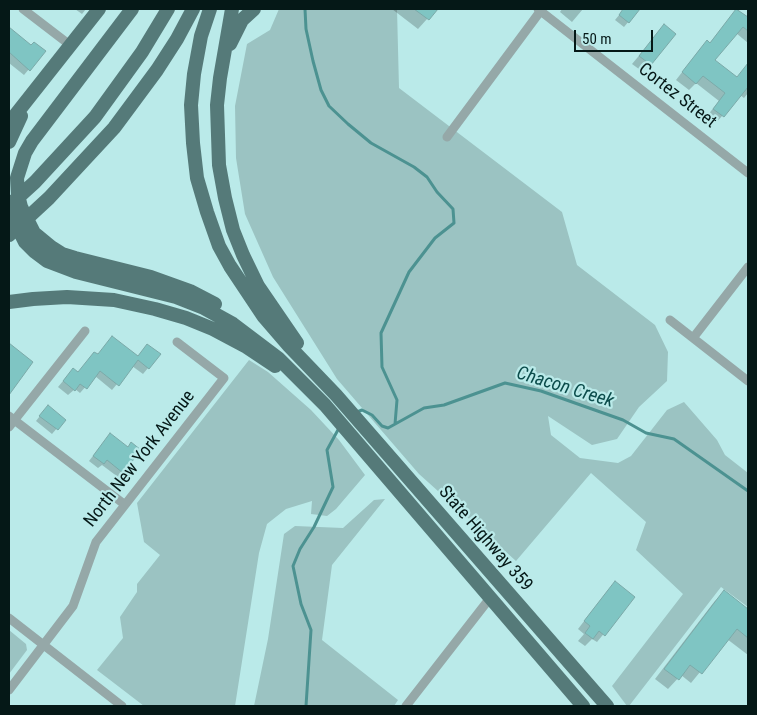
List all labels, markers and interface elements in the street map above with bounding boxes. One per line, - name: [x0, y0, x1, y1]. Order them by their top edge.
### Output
- scale bar: [577, 20, 656, 52]
- text: 50 m: [582, 30, 612, 48]
- street label: Cortez Street: [634, 59, 720, 133]
- water label: Chacon Creek: [514, 362, 616, 414]
- street label: North New York Avenue: [80, 386, 200, 532]
- street label: State Highway 359: [433, 482, 537, 596]

